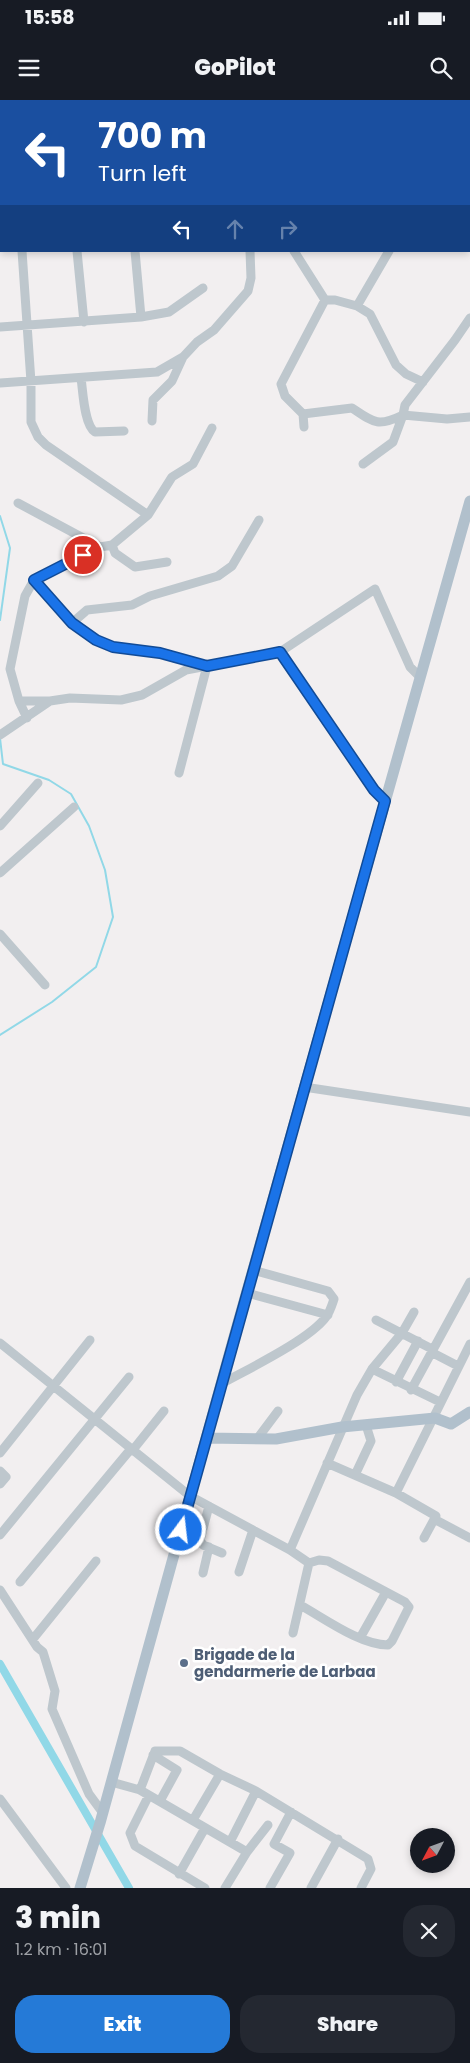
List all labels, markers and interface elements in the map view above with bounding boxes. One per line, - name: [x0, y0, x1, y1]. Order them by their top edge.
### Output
- text: 15:58: [25, 4, 75, 31]
- text: GoPilot: [194, 52, 276, 83]
- icon: menu: [15, 54, 43, 82]
- icon: search: [427, 54, 455, 82]
- text: 700 m: [98, 111, 207, 160]
- icon: left: [15, 120, 80, 185]
- text: Turn left: [98, 158, 186, 189]
- icon: left: [168, 215, 196, 243]
- icon: ahead: [221, 215, 249, 243]
- icon: right: [274, 215, 302, 243]
- pin: [62, 534, 104, 576]
- icon: arrive: [69, 541, 97, 569]
- position arrow: [154, 1503, 206, 1555]
- place label: Brigade de la gendarmerie de Larbaa: [194, 1644, 376, 1682]
- marker: Brigade de la gendarmerie de Larbaa: [178, 1657, 190, 1669]
- north arrow: [410, 1828, 455, 1872]
- map controls: [410, 1828, 455, 1873]
- text: 3 min: [15, 1896, 101, 1939]
- button: close: [403, 1905, 455, 1957]
- text: 1.2 km · 16:01: [15, 1938, 107, 1961]
- button: Exit: [15, 1995, 230, 2053]
- button: Share: [240, 1995, 455, 2053]

